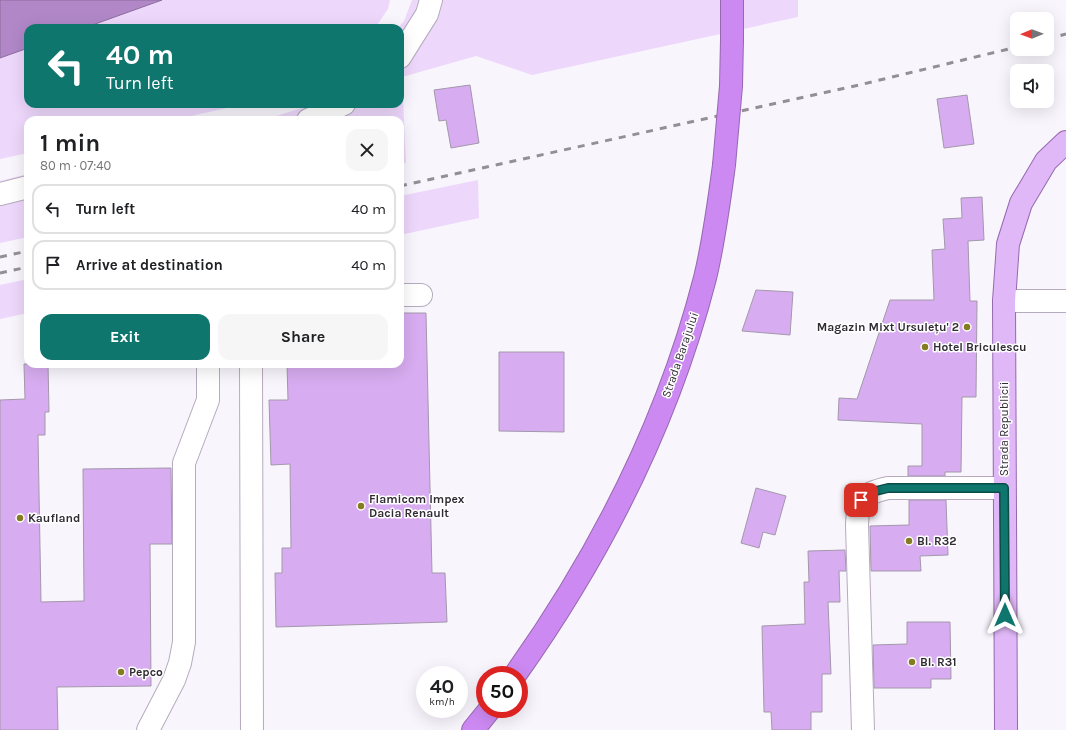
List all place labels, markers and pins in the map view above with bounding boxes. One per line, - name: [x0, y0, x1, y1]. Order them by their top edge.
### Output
- place label: Magazin Mixt Ursulețu' 2: [817, 320, 959, 334]
- marker: Magazin Mixt Ursulețu' 2: [962, 322, 972, 332]
- place label: Hotel Briculescu: [933, 340, 1027, 354]
- marker: Hotel Briculescu: [920, 342, 930, 352]
- pin: [844, 483, 878, 517]
- place label: Flamicom Impex Dacia Renault: [369, 492, 465, 520]
- marker: Flamicom Impex Dacia Renault: [356, 501, 366, 511]
- place label: Kaufland: [28, 511, 80, 525]
- marker: Kaufland: [15, 513, 25, 523]
- place label: Bl. R32: [917, 534, 957, 548]
- marker: Bl. R32: [904, 536, 914, 546]
- place label: Bl. R31: [920, 655, 957, 669]
- marker: Bl. R31: [907, 657, 917, 667]
- place label: Pepco: [129, 665, 163, 679]
- marker: Pepco: [116, 667, 126, 677]

